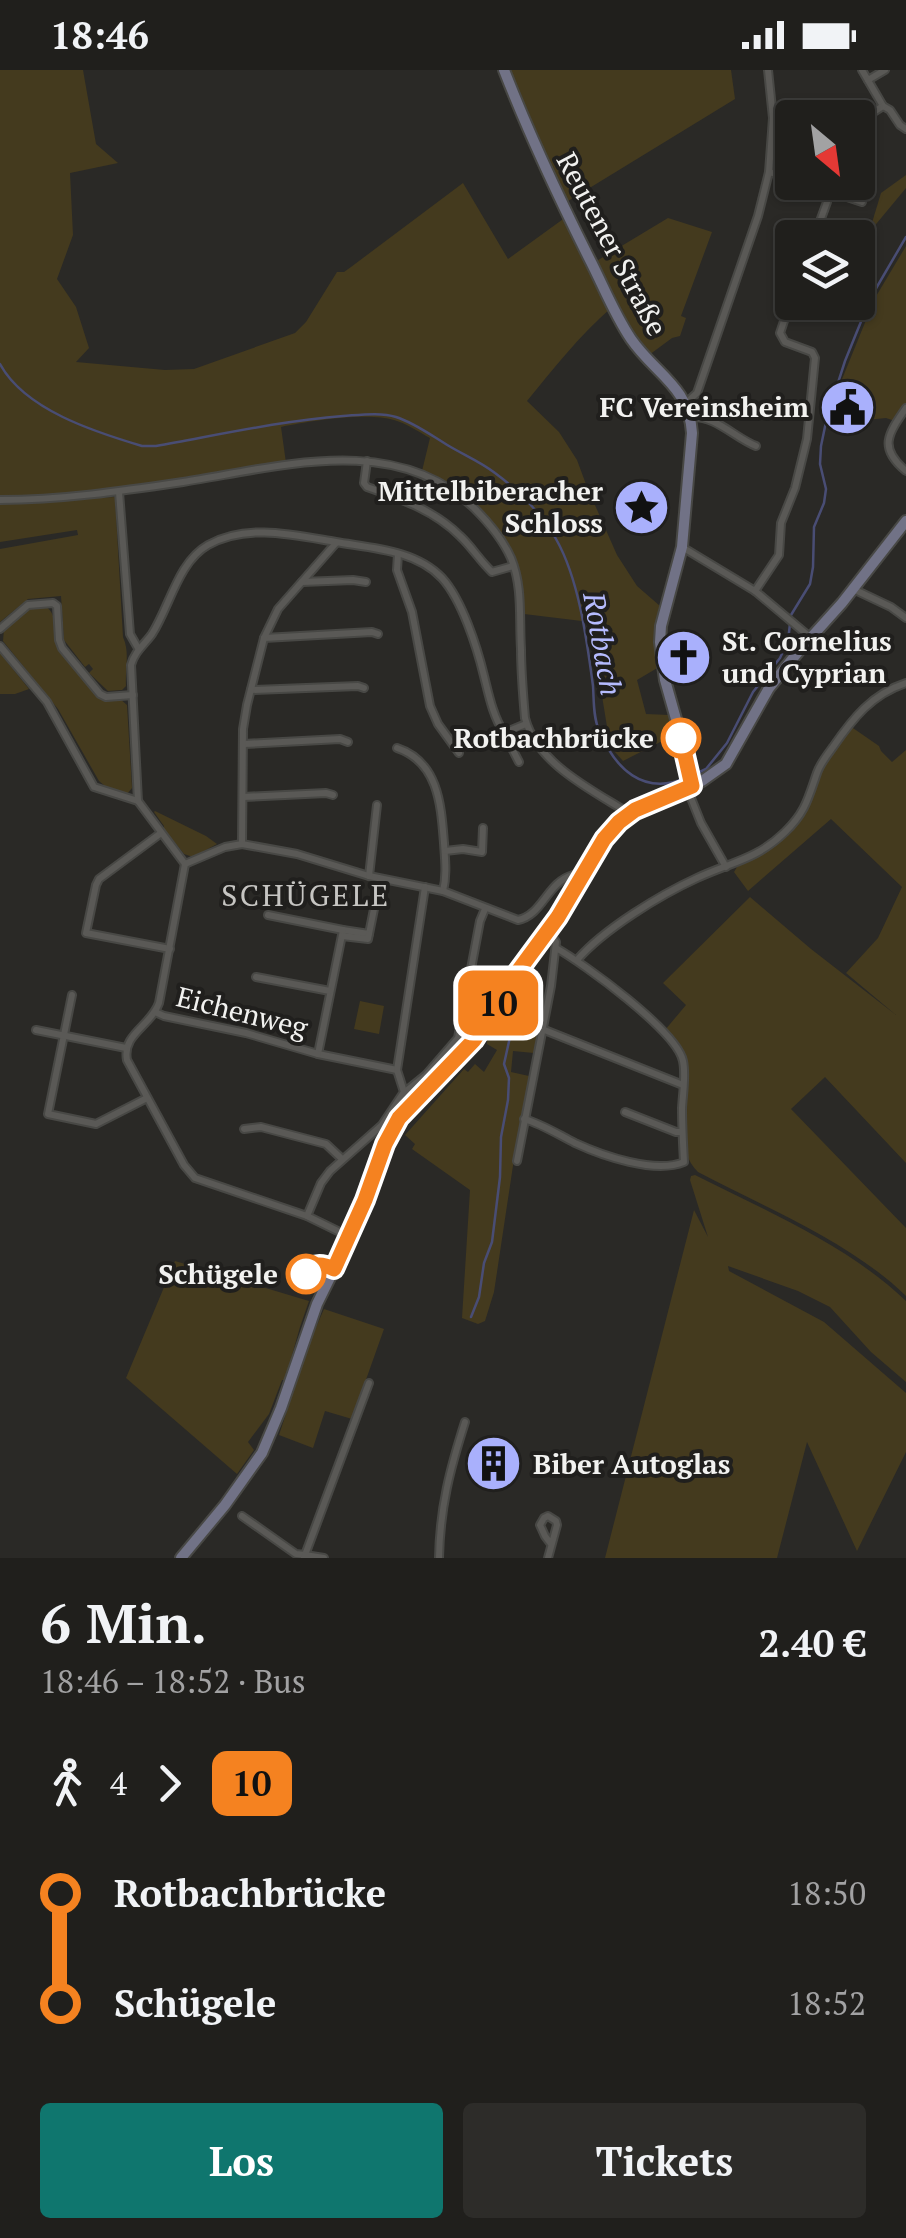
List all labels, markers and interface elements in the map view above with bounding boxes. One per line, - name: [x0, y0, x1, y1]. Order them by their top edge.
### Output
- text: 18:46: [50, 10, 149, 60]
- north arrow: [775, 100, 875, 200]
- map controls: [775, 100, 875, 320]
- street label: Reutener Straße: [549, 146, 676, 342]
- button: layers: [775, 220, 875, 320]
- public building icon: FC Vereinsheim: [818, 377, 878, 437]
- place label: FC Vereinsheim: [600, 388, 809, 425]
- place label: Mittelbiberacher Schloss: [378, 472, 603, 541]
- place icon: Mittelbiberacher Schloss: [612, 477, 672, 537]
- water label: Rotbach: [574, 588, 632, 699]
- place label: St. Cornelius und Cyprian: [722, 622, 892, 691]
- church icon: St. Cornelius und Cyprian: [653, 627, 713, 687]
- place label: Rotbachbrücke: [454, 719, 654, 756]
- marker: Rotbachbrücke: [662, 719, 700, 757]
- district label: SCHÜGELE: [221, 875, 391, 915]
- line badge: 10: [453, 970, 543, 1036]
- street label: Eichenweg: [173, 977, 313, 1046]
- text: 10: [478, 980, 518, 1026]
- place label: Schügele: [158, 1255, 278, 1292]
- marker: Schügele: [287, 1255, 325, 1293]
- building icon: Biber Autoglas: [464, 1434, 524, 1494]
- place label: Biber Autoglas: [533, 1445, 730, 1482]
- text: 6 Min.: [40, 1586, 207, 1659]
- text: 2.40 €: [759, 1618, 866, 1668]
- text: 18:46 – 18:52 · Bus: [40, 1660, 306, 1702]
- icon: walk: [40, 1756, 95, 1811]
- icon: forward: [142, 1756, 197, 1811]
- text: 10: [232, 1760, 272, 1806]
- text: 4: [110, 1762, 127, 1804]
- text: Rotbachbrücke: [114, 1868, 386, 1918]
- text: 18:50: [787, 1872, 866, 1914]
- text: Schügele: [114, 1978, 276, 2028]
- text: 18:52: [787, 1982, 866, 2024]
- button: Los: [40, 2103, 443, 2218]
- button: Tickets: [463, 2103, 866, 2218]

